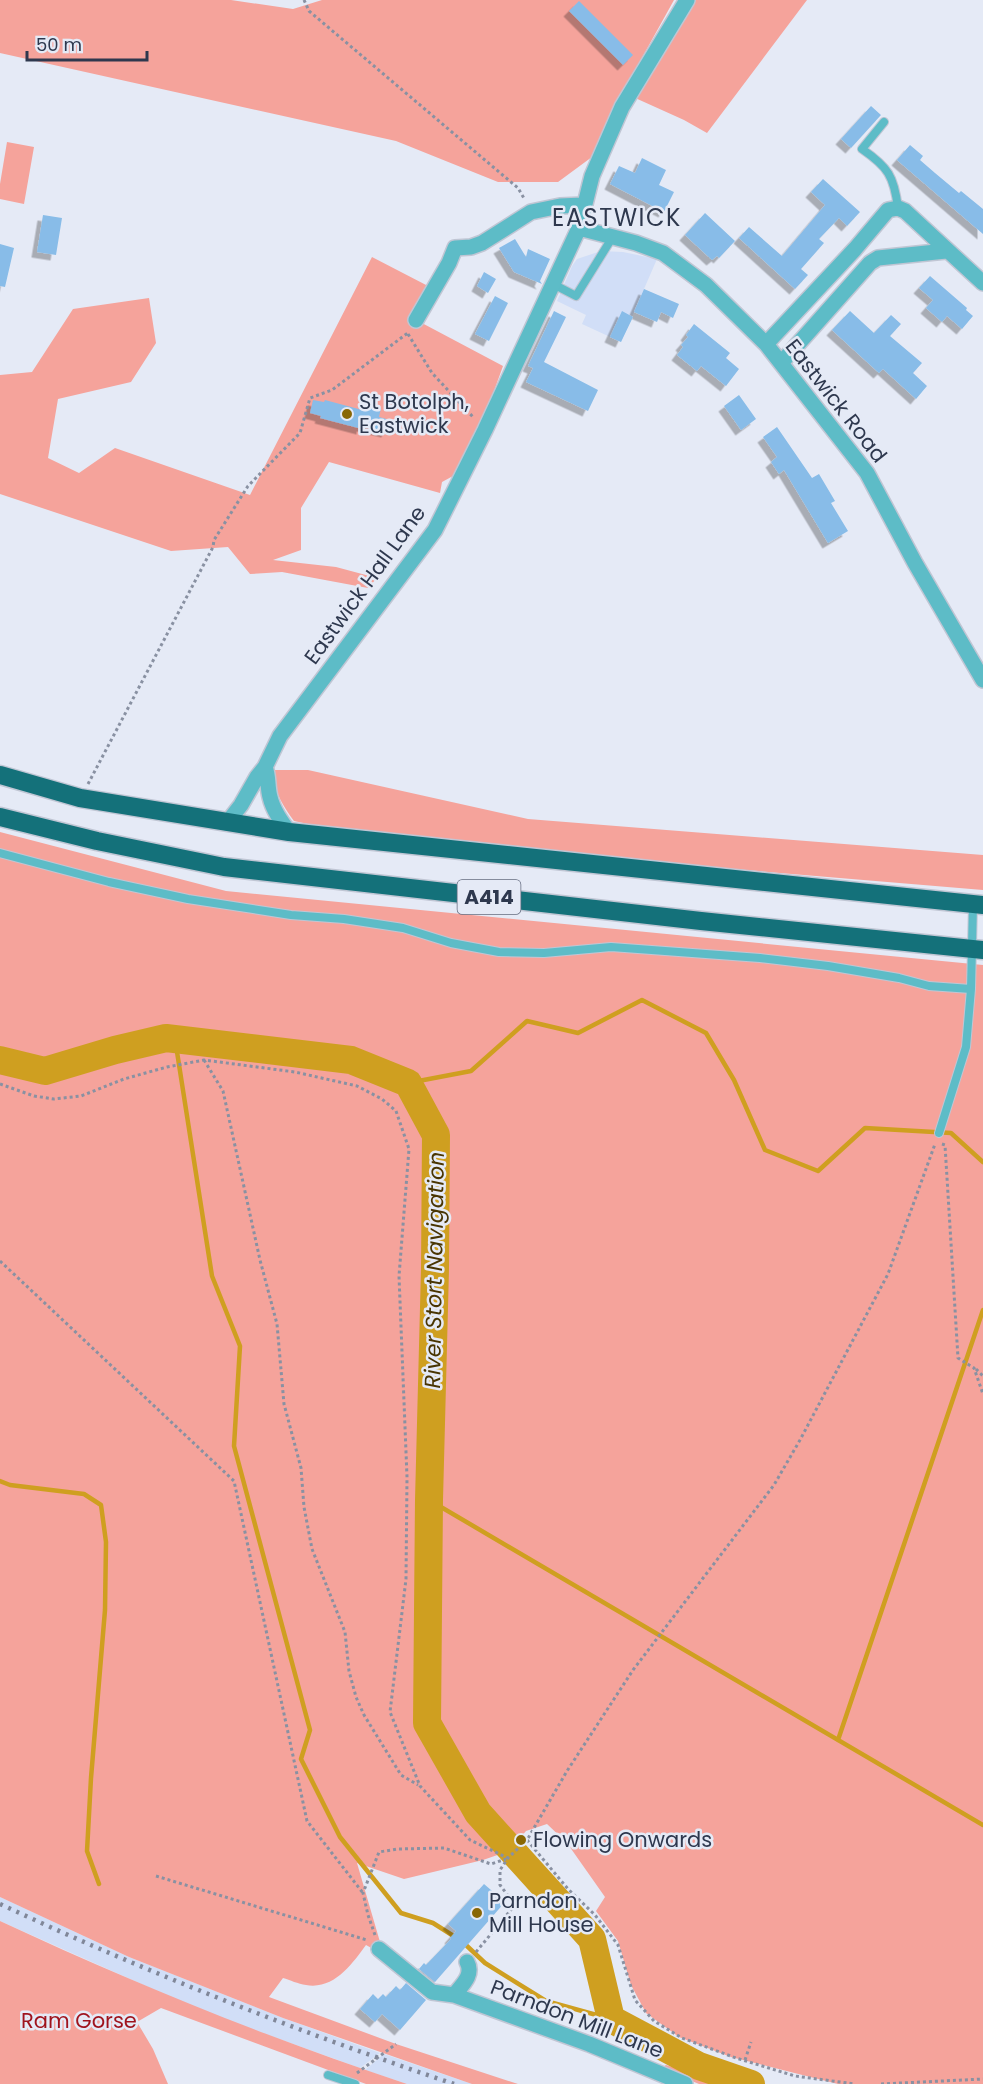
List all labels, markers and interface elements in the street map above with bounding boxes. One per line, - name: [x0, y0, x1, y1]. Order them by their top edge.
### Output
- scale bar: [27, 24, 147, 62]
- text: 50 m: [36, 32, 82, 57]
- district label: EASTWICK: [552, 201, 682, 234]
- street label: Eastwick Road: [779, 333, 894, 469]
- place label: St Botolph, Eastwick: [359, 387, 469, 440]
- marker: St Botolph, Eastwick: [340, 407, 354, 421]
- street label: Eastwick Hall Lane: [297, 500, 432, 670]
- road number: A414: [458, 880, 520, 914]
- water label: River Stort Navigation: [417, 1151, 452, 1389]
- place label: Flowing Onwards: [533, 1825, 712, 1854]
- marker: Flowing Onwards: [514, 1833, 528, 1847]
- place label: Parndon Mill House: [489, 1886, 594, 1939]
- marker: Parndon Mill House: [470, 1906, 484, 1920]
- street label: Parndon Mill Lane: [486, 1972, 668, 2065]
- park label: Ram Gorse: [21, 2006, 137, 2035]

